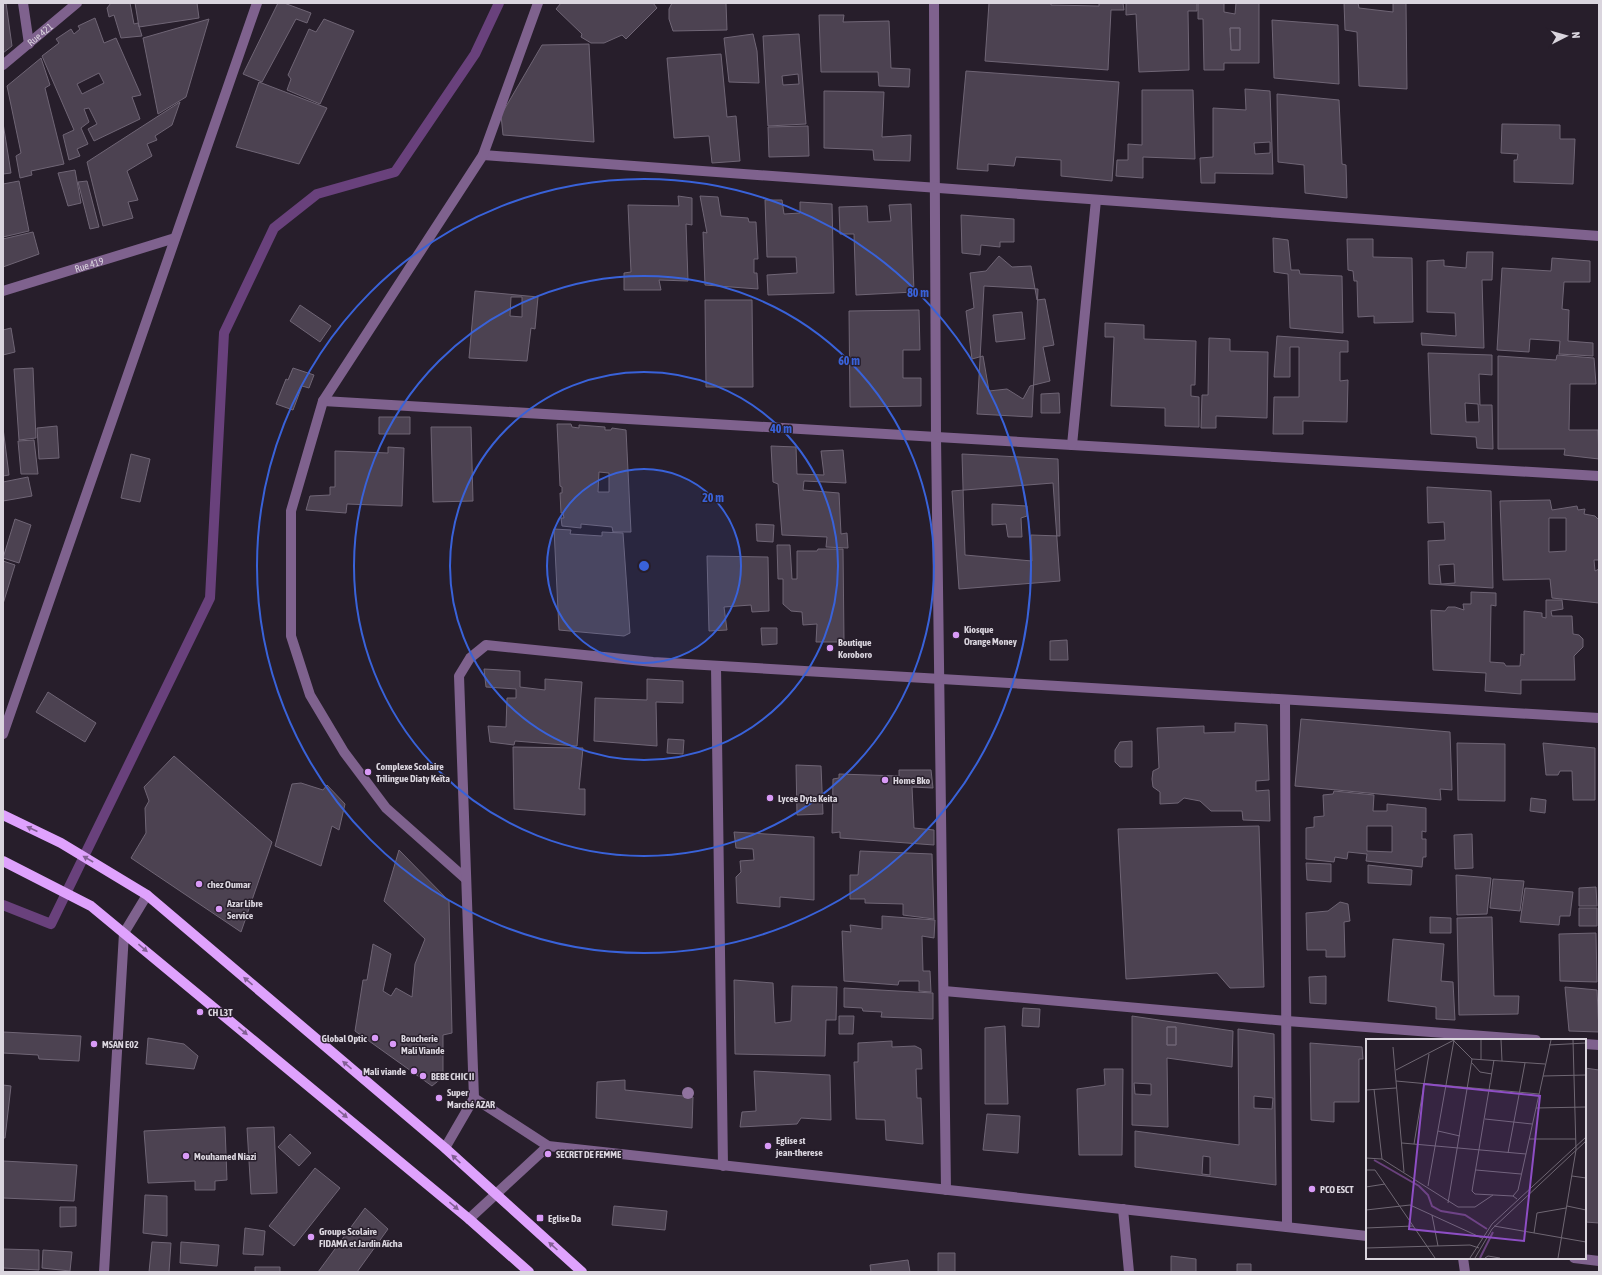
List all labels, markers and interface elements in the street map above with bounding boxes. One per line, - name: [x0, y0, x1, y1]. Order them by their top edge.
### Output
- north arrow: [1546, 16, 1586, 56]
- street label: Rue 421: [25, 21, 55, 48]
- text: N: [1570, 31, 1582, 39]
- street label: Rue 419: [73, 255, 105, 275]
- text: 80 m: [907, 286, 929, 300]
- text: 60 m: [838, 354, 860, 368]
- text: 40 m: [769, 422, 792, 436]
- text: 20 m: [702, 491, 724, 505]
- centre of rings: [637, 559, 651, 573]
- place label: Kiosque Orange Money: [964, 624, 1018, 647]
- marker: Kiosque Orange Money: [951, 630, 961, 640]
- place label: Boutique Koroboro: [838, 637, 872, 660]
- marker: Boutique Koroboro: [825, 643, 835, 653]
- place label: Complexe Scolaire Trilingue Diaty Keïta: [376, 761, 450, 784]
- marker: Complexe Scolaire Trilingue Diaty Keïta: [363, 767, 373, 777]
- marker: Home Bko: [880, 775, 890, 785]
- place label: Home Bko: [893, 775, 931, 786]
- marker: Lycee Dyta Keita: [765, 793, 775, 803]
- place label: Lycee Dyta Keita: [778, 793, 838, 804]
- one-way arrow: [27, 826, 38, 832]
- one-way arrow: [83, 855, 93, 863]
- marker: chez Oumar: [194, 879, 204, 889]
- place label: chez Oumar: [207, 879, 252, 890]
- place label: Azar Libre Service: [226, 898, 263, 921]
- marker: Azar Libre Service: [214, 904, 224, 914]
- one-way arrow: [137, 944, 148, 953]
- one-way arrow: [243, 976, 253, 985]
- marker: CH L3T: [195, 1007, 205, 1017]
- place label: CH L3T: [208, 1007, 233, 1018]
- one-way arrow: [237, 1027, 248, 1036]
- place label: Global Optic: [322, 1033, 367, 1044]
- marker: Global Optic: [370, 1033, 380, 1043]
- place label: Boucherie Mali Viande: [401, 1033, 445, 1056]
- marker: MSAN E02: [89, 1039, 99, 1049]
- place label: MSAN E02: [102, 1039, 139, 1050]
- marker: Boucherie Mali Viande: [388, 1039, 398, 1049]
- inset map: [1366, 1039, 1586, 1259]
- one-way arrow: [342, 1060, 352, 1069]
- place label: Mali viande: [363, 1066, 406, 1077]
- marker: Mali viande: [409, 1066, 419, 1076]
- marker: BEBE CHIC II: [418, 1071, 428, 1081]
- place label: BEBE CHIC II: [431, 1071, 475, 1082]
- place label: Super Marché AZAR: [447, 1087, 495, 1110]
- marker: Super Marché AZAR: [434, 1093, 444, 1103]
- one-way arrow: [337, 1110, 348, 1119]
- place label: Eglise st jean-therese: [775, 1135, 823, 1158]
- marker: Eglise st jean-therese: [763, 1141, 773, 1151]
- marker: SECRET DE FEMME: [543, 1149, 553, 1159]
- place label: SECRET DE FEMME: [556, 1149, 622, 1160]
- marker: Mouhamed Niazi: [181, 1151, 191, 1161]
- place label: Mouhamed Niazi: [194, 1151, 256, 1162]
- one-way arrow: [451, 1154, 462, 1163]
- marker: PCO ESCT: [1307, 1184, 1317, 1194]
- place label: PCO ESCT: [1320, 1184, 1354, 1195]
- one-way arrow: [448, 1201, 459, 1210]
- marker: Eglise Da: [535, 1213, 545, 1223]
- place label: Eglise Da: [548, 1213, 582, 1224]
- place label: Groupe Scolaire FIDAMA et Jardin Aïcha: [319, 1226, 403, 1249]
- marker: Groupe Scolaire FIDAMA et Jardin Aïcha: [306, 1232, 316, 1242]
- one-way arrow: [548, 1242, 557, 1251]

